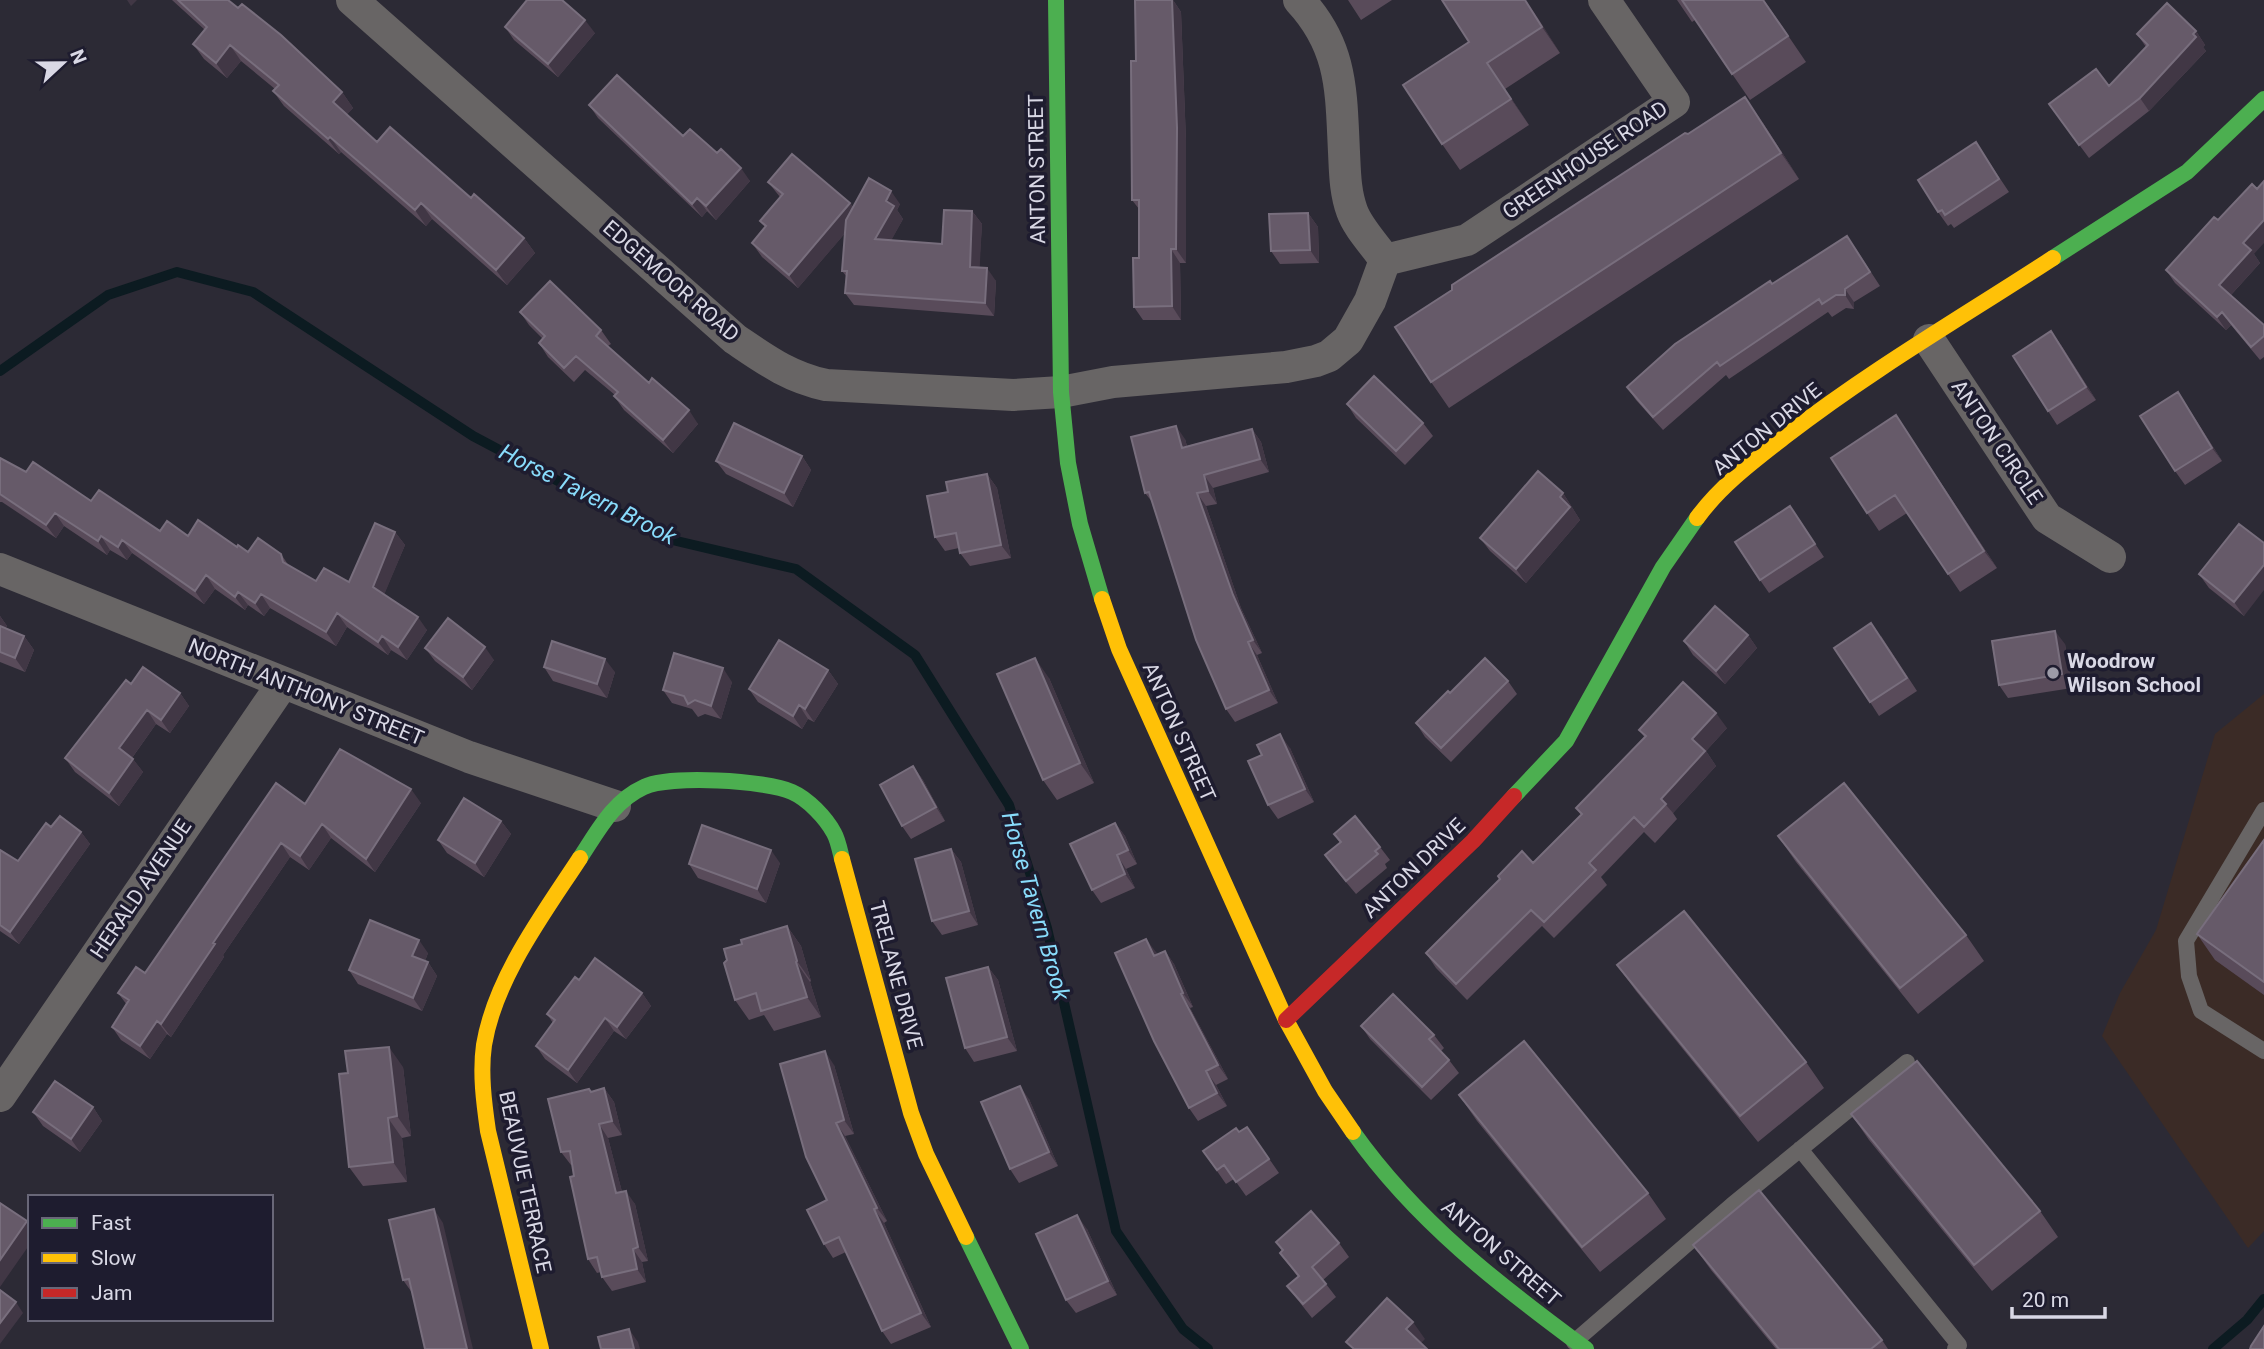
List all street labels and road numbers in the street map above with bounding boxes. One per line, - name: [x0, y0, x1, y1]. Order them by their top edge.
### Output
- street label: ANTON STREET: [1024, 93, 1050, 244]
- street label: GREENHOUSE ROAD: [1498, 96, 1672, 224]
- street label: EDGEMOOR ROAD: [598, 216, 744, 346]
- street label: ANTON CIRCLE: [1947, 375, 2047, 509]
- street label: ANTON DRIVE: [1708, 378, 1826, 480]
- street label: NORTH ANTHONY STREET: [185, 634, 428, 750]
- street label: ANTON STREET: [1138, 659, 1221, 806]
- street label: ANTON DRIVE: [1358, 813, 1470, 923]
- street label: HERALD AVENUE: [86, 815, 196, 963]
- street label: TRELANE DRIVE: [865, 898, 927, 1052]
- street label: BEAUVUE TERRACE: [494, 1089, 556, 1275]
- street label: ANTON STREET: [1437, 1195, 1566, 1312]

